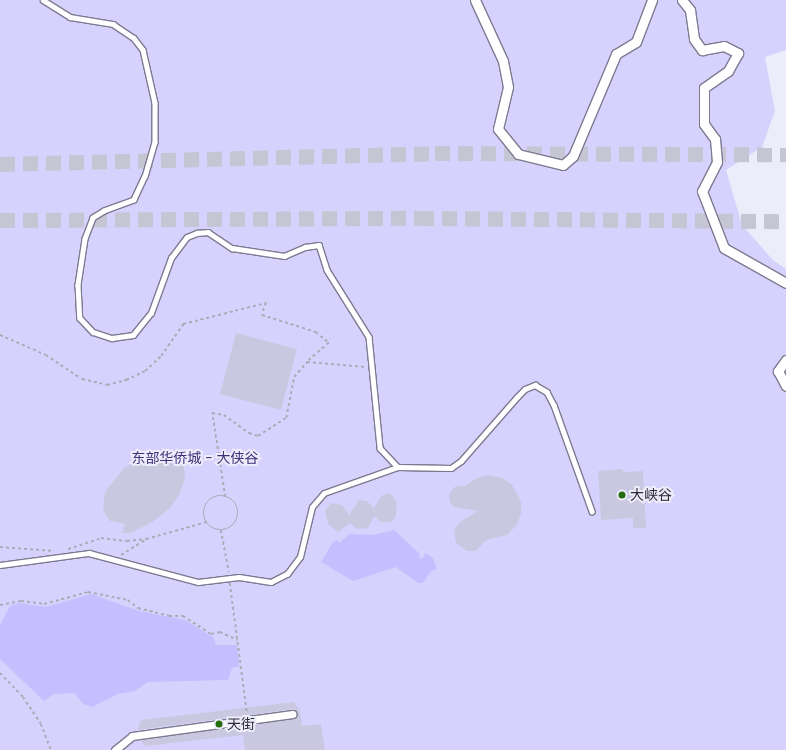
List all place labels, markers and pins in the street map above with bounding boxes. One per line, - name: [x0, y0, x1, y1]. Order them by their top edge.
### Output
- place label: 大峡谷: [630, 487, 672, 503]
- marker: 大峡谷: [617, 490, 627, 500]
- place label: 天街: [227, 716, 255, 732]
- marker: 天街: [214, 719, 224, 729]

